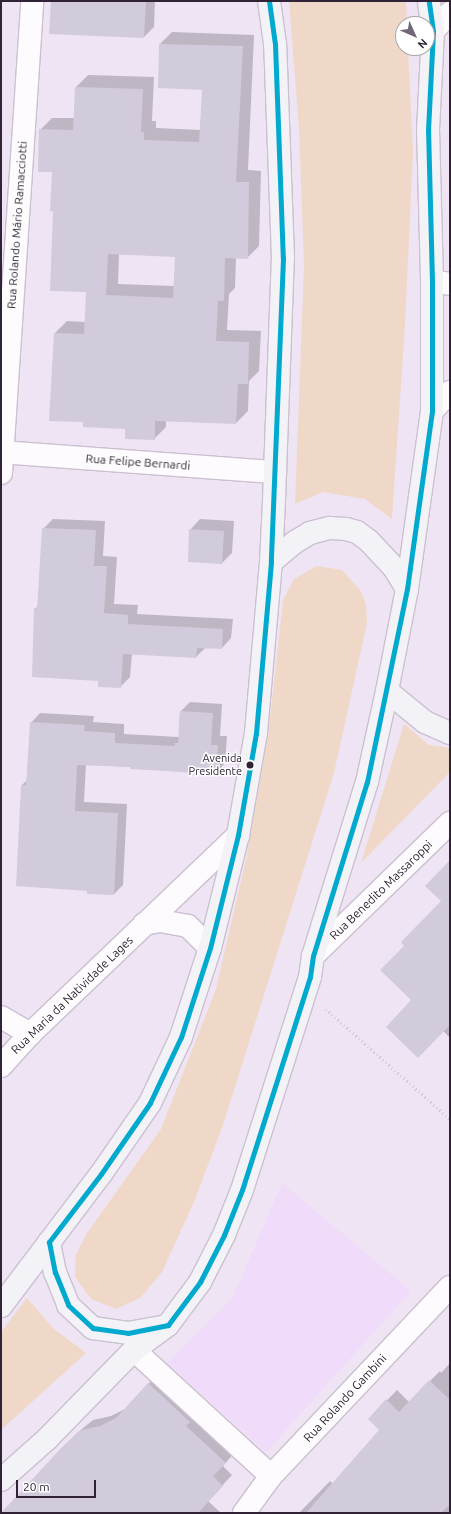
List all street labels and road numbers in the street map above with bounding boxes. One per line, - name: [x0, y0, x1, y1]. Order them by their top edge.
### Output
- street label: Rua Rolando Mário Ramacciotti: [4, 141, 30, 309]
- street label: Rua Felipe Bernardi: [85, 451, 191, 473]
- street label: Rua Benedito Massaroppi: [327, 837, 435, 943]
- street label: Rua Maria da Natividade Lages: [8, 933, 136, 1057]
- street label: Rua Rolando Gambini: [301, 1351, 389, 1445]

